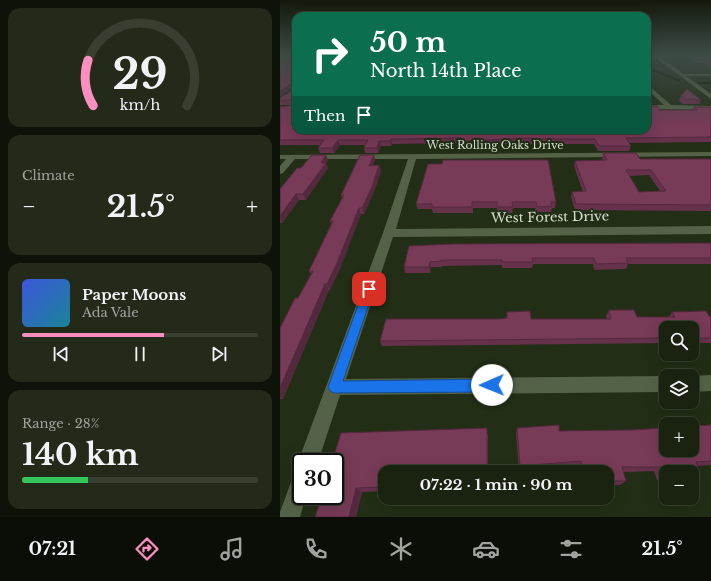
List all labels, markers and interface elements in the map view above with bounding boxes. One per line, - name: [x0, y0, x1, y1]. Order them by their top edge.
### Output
- text: 50 m: [370, 25, 446, 60]
- icon: right: [304, 28, 356, 80]
- text: 29: [112, 48, 168, 99]
- text: North 14th Place: [370, 60, 521, 82]
- text: km/h: [120, 95, 160, 113]
- icon: arrive: [353, 104, 375, 126]
- text: Then: [304, 106, 345, 125]
- street label: West Rolling Oaks Drive: [425, 138, 564, 152]
- text: Climate: [22, 167, 75, 184]
- text: 21.5°: [107, 188, 175, 225]
- text: −: [22, 193, 36, 220]
- text: +: [246, 193, 258, 220]
- street label: West Forest Drive: [490, 207, 609, 227]
- pin: [352, 272, 386, 306]
- icon: arrive: [358, 278, 380, 300]
- text: Paper Moons: [82, 285, 186, 304]
- text: Ada Vale: [82, 304, 139, 321]
- map controls: [659, 321, 699, 505]
- button: search: [659, 321, 699, 361]
- icon: previous: [50, 343, 72, 365]
- icon: pause: [129, 343, 151, 365]
- icon: next: [208, 343, 230, 365]
- position arrow: [471, 364, 513, 406]
- button: layers: [659, 369, 699, 409]
- text: Range · 28%: [22, 415, 99, 432]
- button: +: [659, 417, 699, 457]
- text: 140 km: [22, 436, 139, 473]
- speed limit sign: 30: [292, 453, 344, 505]
- button: −: [659, 465, 699, 505]
- text: 07:22 · 1 min · 90 m: [420, 475, 572, 494]
- icon: directions: [133, 535, 161, 563]
- icon: music: [218, 535, 246, 563]
- icon: phone: [302, 535, 330, 563]
- icon: climate: [387, 535, 415, 563]
- icon: car: [472, 535, 500, 563]
- icon: filters: [557, 535, 585, 563]
- text: 07:21: [28, 538, 76, 560]
- text: 21.5°: [642, 538, 683, 560]

